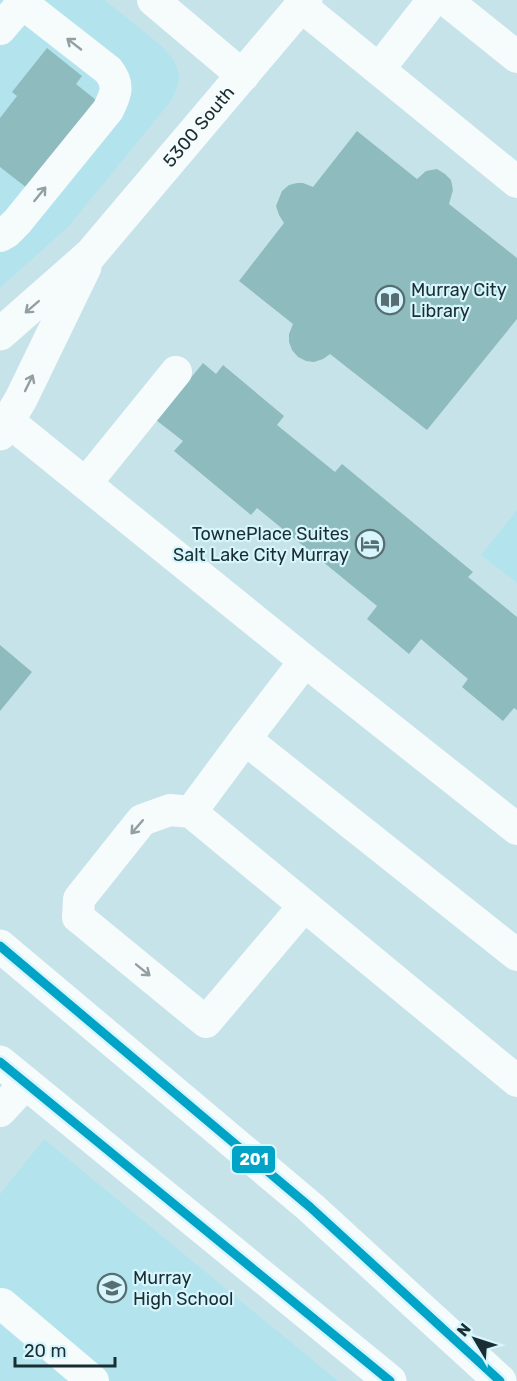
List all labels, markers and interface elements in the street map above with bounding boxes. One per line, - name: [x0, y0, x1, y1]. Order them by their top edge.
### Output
- one-way arrow: [66, 37, 82, 50]
- street label: 5300 South: [158, 82, 239, 172]
- one-way arrow: [33, 186, 46, 202]
- place label: Murray City Library: [411, 279, 507, 322]
- library icon: Murray City Library: [374, 284, 406, 316]
- one-way arrow: [24, 300, 39, 314]
- one-way arrow: [24, 375, 35, 393]
- place label: TownePlace Suites Salt Lake City Murray: [173, 523, 349, 566]
- hotel icon: TownePlace Suites Salt Lake City Murray: [354, 528, 386, 560]
- one-way arrow: [131, 819, 145, 835]
- one-way arrow: [135, 964, 151, 977]
- line badge: 201: [231, 1145, 276, 1174]
- text: 201: [239, 1150, 269, 1169]
- place label: Murray High School: [133, 1267, 233, 1310]
- school or university icon: Murray High School: [96, 1272, 128, 1304]
- north arrow: [445, 1309, 505, 1369]
- text: N: [453, 1319, 475, 1340]
- scale bar: [15, 1330, 116, 1368]
- text: 20 m: [24, 1340, 66, 1362]

